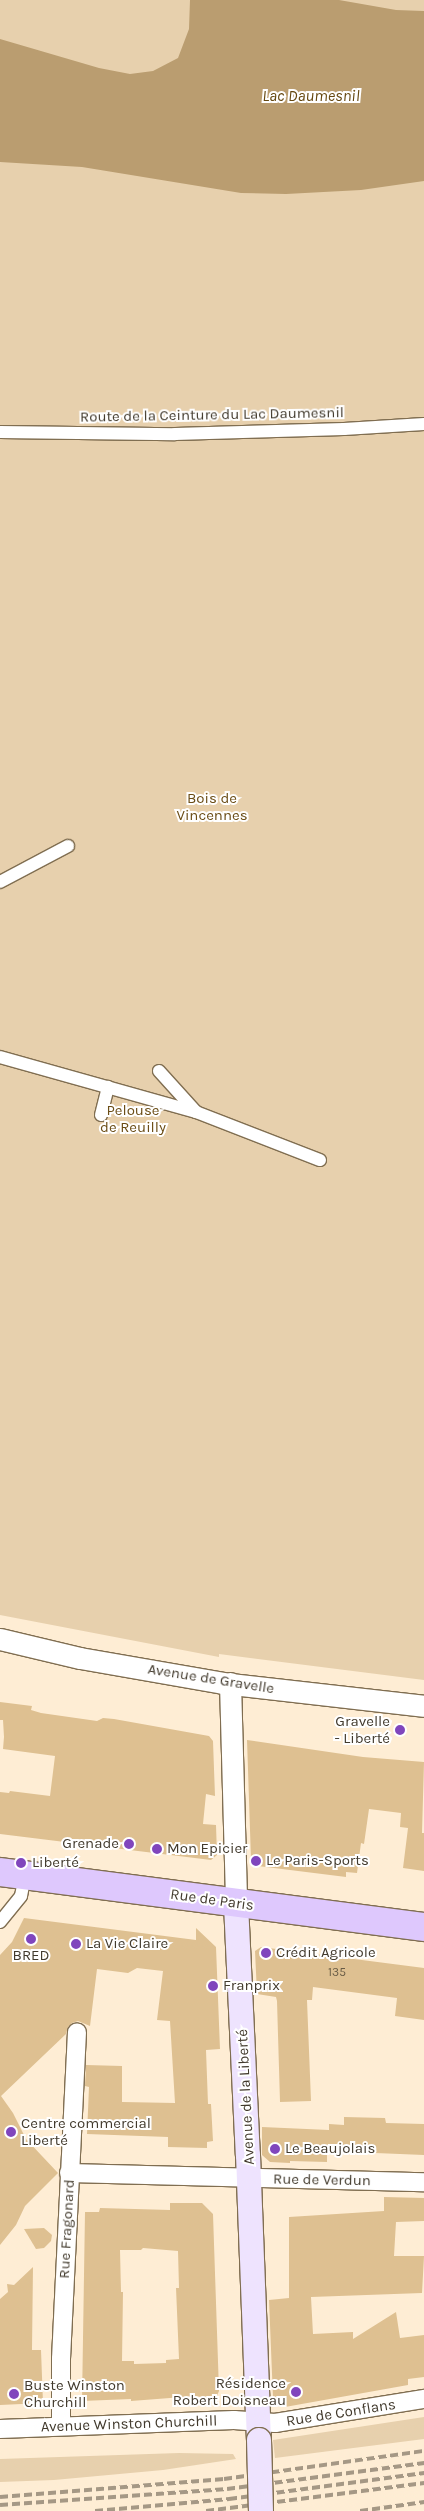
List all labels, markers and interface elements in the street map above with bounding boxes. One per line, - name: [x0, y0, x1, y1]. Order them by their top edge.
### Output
- water label: Lac Daumesnil: [262, 86, 360, 106]
- street label: Route de la Ceinture du Lac Daumesnil: [80, 404, 344, 426]
- park label: Bois de Vincennes: [176, 789, 248, 824]
- park label: Pelouse de Reuilly: [100, 1101, 166, 1136]
- street label: Avenue de Gravelle: [146, 1660, 276, 1698]
- place label: Gravelle - Liberté: [334, 1712, 390, 1747]
- marker: Gravelle - Liberté: [394, 1724, 406, 1736]
- place label: Grenade: [62, 1835, 119, 1853]
- marker: Grenade: [123, 1838, 135, 1850]
- place label: Mon Epicier: [167, 1840, 248, 1858]
- marker: Mon Epicier: [151, 1843, 163, 1855]
- place label: Le Paris-Sports: [266, 1852, 369, 1870]
- place label: Liberté: [32, 1854, 79, 1872]
- marker: Le Paris-Sports: [250, 1855, 262, 1867]
- marker: Liberté: [14, 1856, 28, 1870]
- street label: Rue de Paris: [169, 1885, 255, 1915]
- marker: BRED: [25, 1933, 37, 1945]
- place label: La Vie Claire: [86, 1935, 168, 1953]
- marker: La Vie Claire: [70, 1938, 82, 1950]
- place label: Crédit Agricole: [276, 1944, 376, 1962]
- place label: BRED: [13, 1947, 49, 1965]
- marker: Crédit Agricole: [260, 1947, 272, 1959]
- house number: 135: [328, 1966, 346, 1980]
- place label: Franprix: [223, 1977, 280, 1995]
- marker: Franprix: [207, 1980, 219, 1992]
- street label: Avenue de la Liberté: [233, 2029, 259, 2165]
- place label: Centre commercial Liberté: [21, 2114, 151, 2149]
- marker: Centre commercial Liberté: [5, 2126, 17, 2138]
- place label: Le Beaujolais: [285, 2140, 375, 2158]
- marker: Le Beaujolais: [269, 2143, 281, 2155]
- street label: Rue de Verdun: [273, 2170, 371, 2190]
- street label: Rue Fragonard: [55, 2179, 79, 2279]
- place label: Résidence Robert Doisneau: [173, 2374, 286, 2409]
- place label: Buste Winston Churchill: [24, 2376, 125, 2411]
- marker: Résidence Robert Doisneau: [290, 2386, 302, 2398]
- marker: Buste Winston Churchill: [8, 2388, 20, 2400]
- street label: Rue de Conflans: [285, 2395, 397, 2431]
- street label: Avenue Winston Churchill: [40, 2412, 218, 2436]

